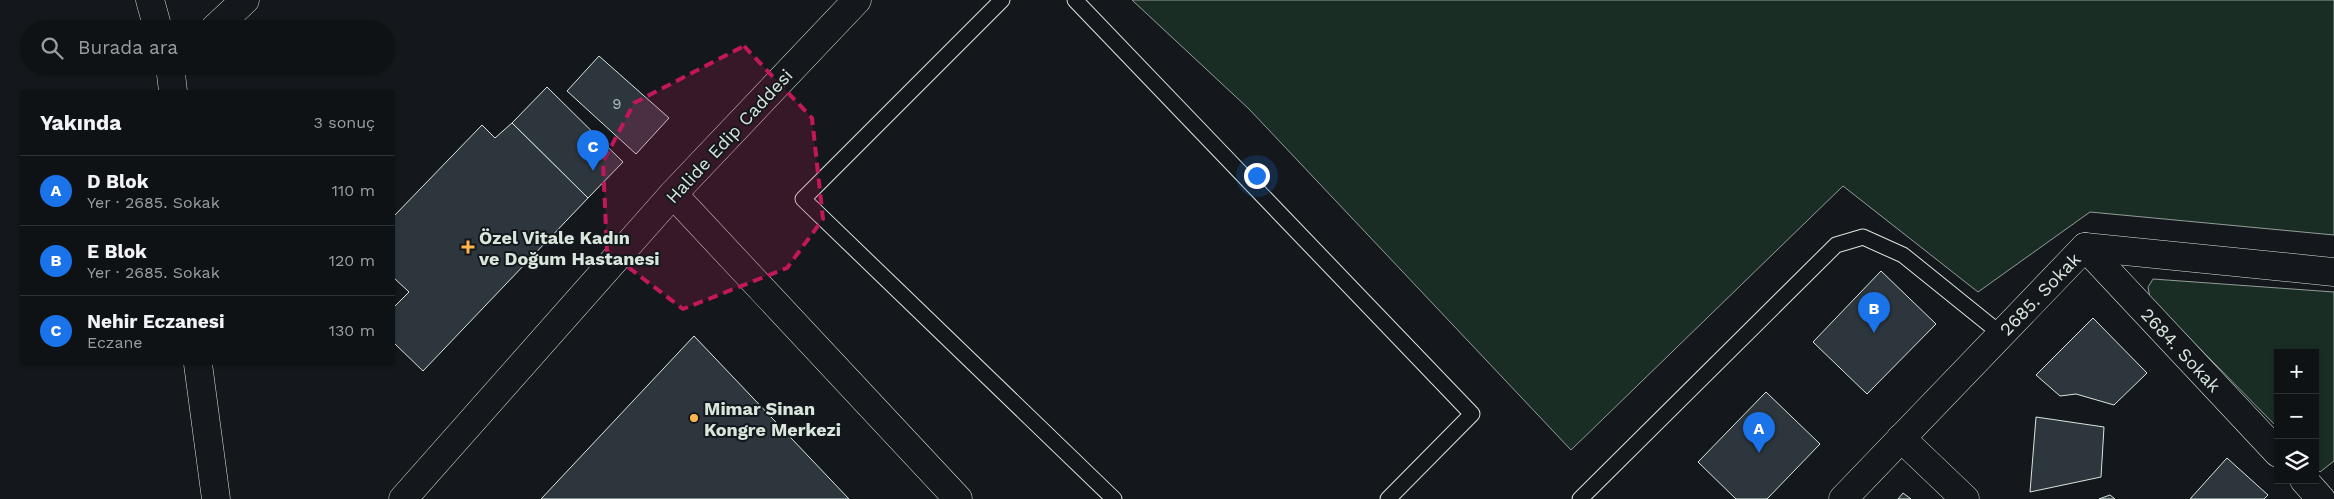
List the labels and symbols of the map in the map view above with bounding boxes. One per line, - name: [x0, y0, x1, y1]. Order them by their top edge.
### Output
- street label: Halide Edip Caddesi: [661, 65, 797, 207]
- house number: 9: [612, 95, 622, 113]
- pin: C: [577, 130, 609, 171]
- your location: [1244, 163, 1270, 189]
- place label: Özel Vitale Kadın ve Doğum Hastanesi: [478, 227, 660, 269]
- marker: Özel Vitale Kadın ve Doğum Hastanesi: [461, 240, 475, 254]
- street label: 2685. Sokak: [1995, 248, 2085, 340]
- pin: B: [1858, 292, 1890, 333]
- street label: 2684. Sokak: [2137, 304, 2225, 396]
- place label: Mimar Sinan Kongre Merkezi: [704, 398, 841, 440]
- marker: Mimar Sinan Kongre Merkezi: [688, 412, 700, 424]
- pin: A: [1743, 412, 1775, 453]

